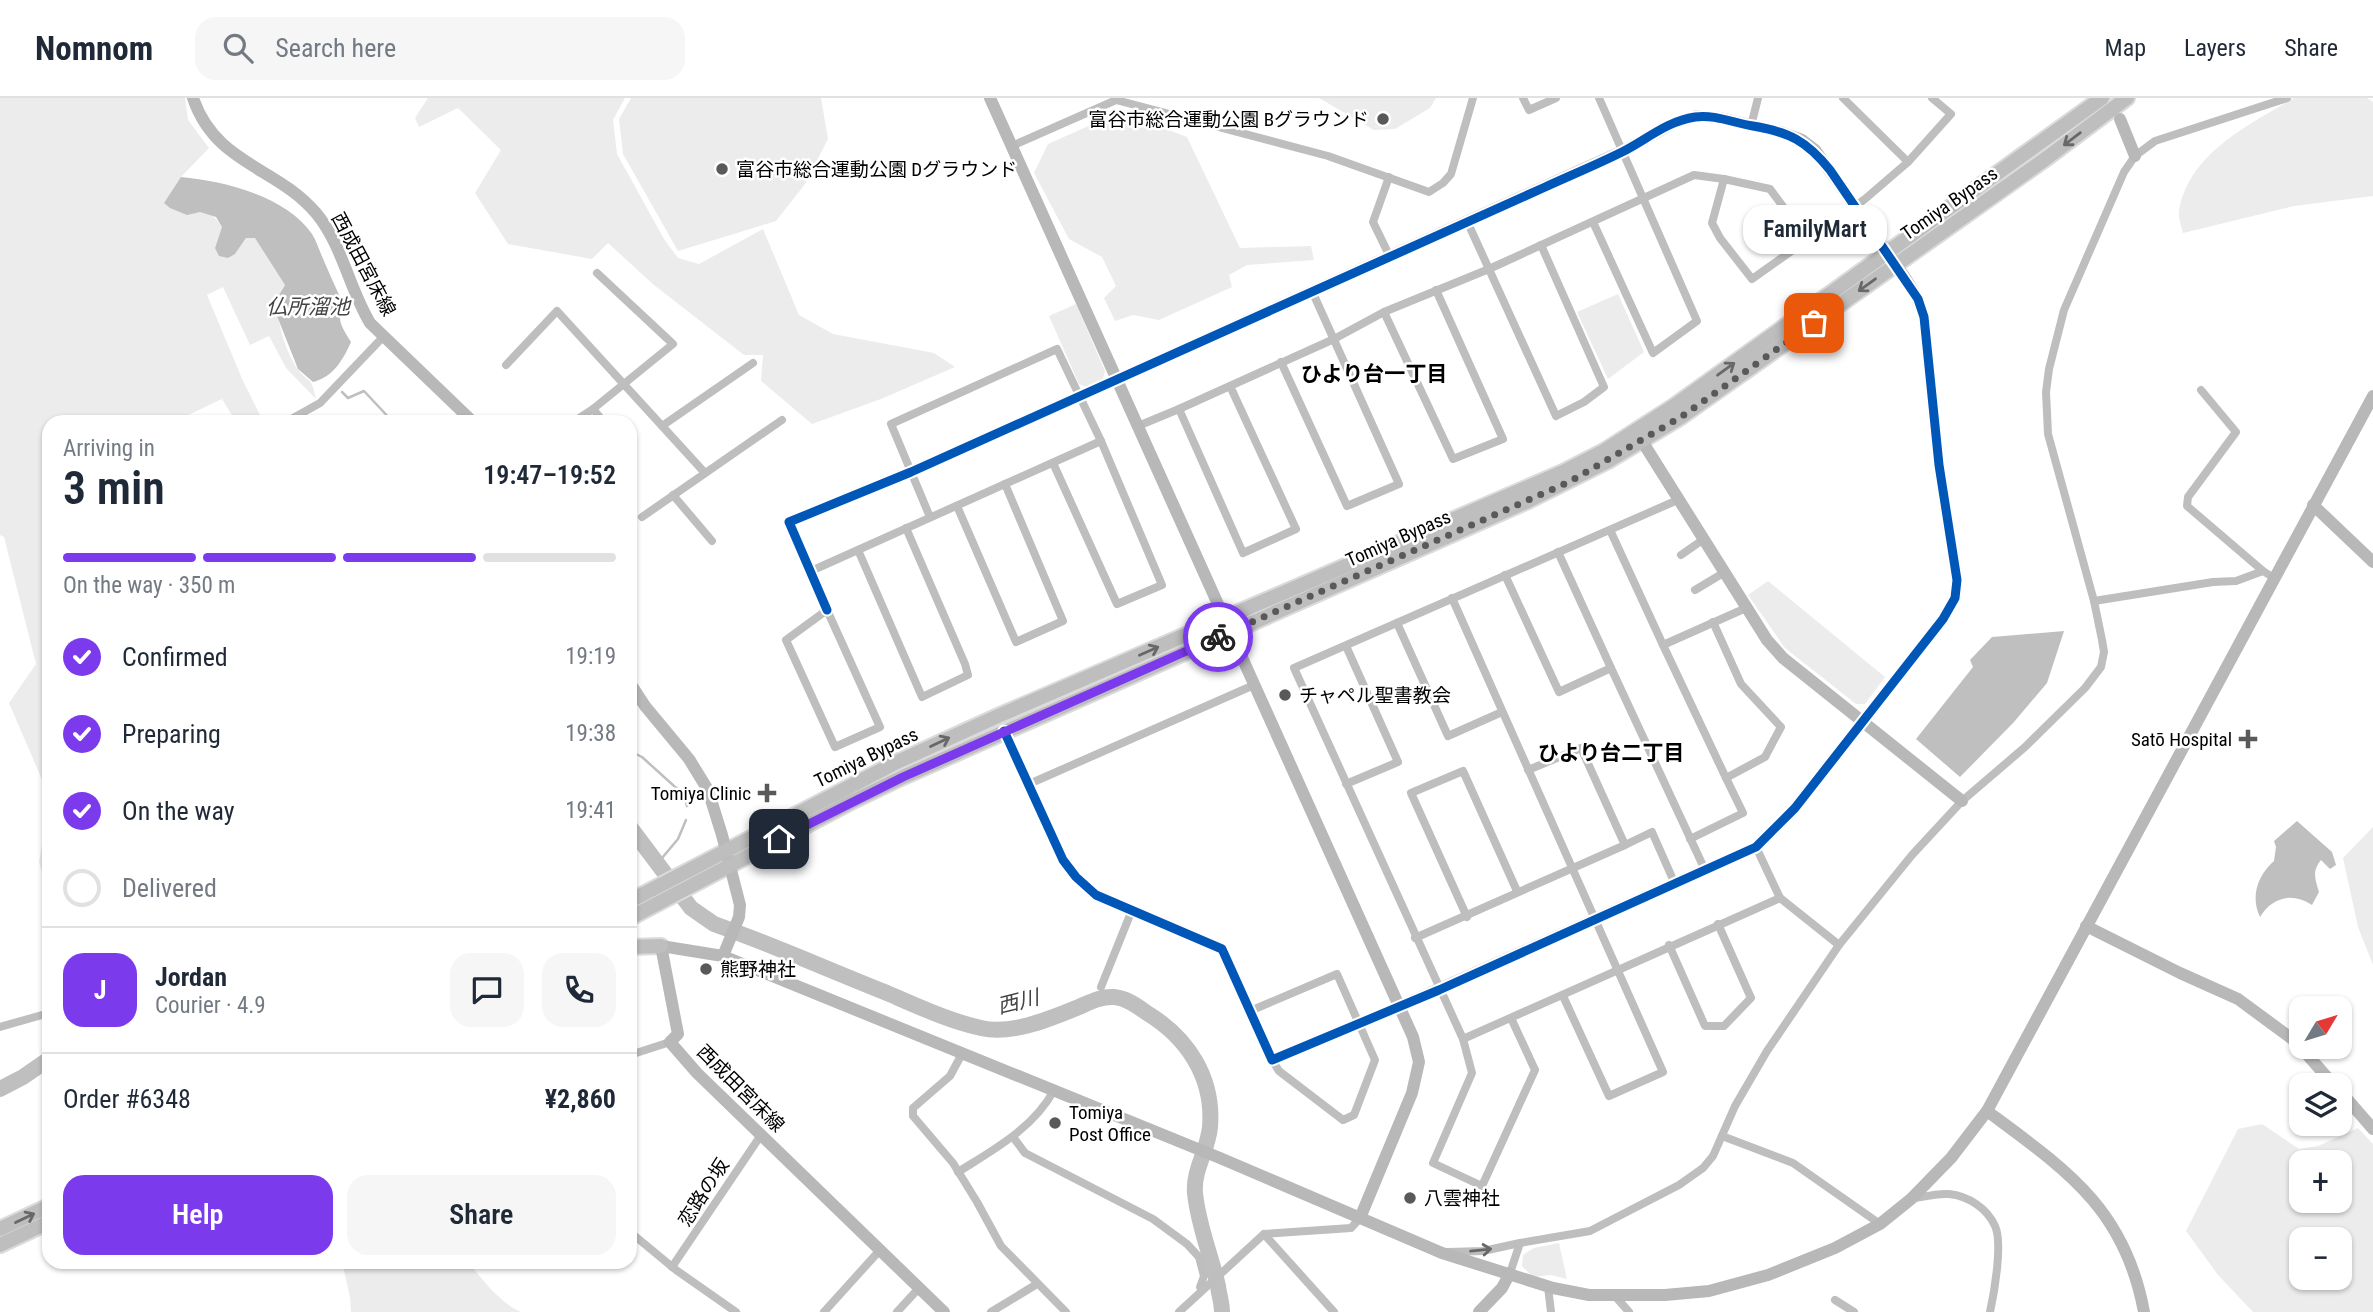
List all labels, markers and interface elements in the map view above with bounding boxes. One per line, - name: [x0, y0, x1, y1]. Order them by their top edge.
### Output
- search box: [195, 17, 685, 80]
- text: Nomnom: [35, 29, 153, 68]
- icon: search: [219, 29, 257, 67]
- text: Search here: [275, 33, 396, 63]
- text: Map: [2105, 34, 2146, 62]
- text: Layers: [2184, 34, 2246, 62]
- text: Share: [2284, 34, 2338, 62]
- place label: 富谷市総合運動公園 Bグラウンド: [1088, 108, 1369, 131]
- marker: 富谷市総合運動公園 Bグラウンド: [1375, 111, 1391, 127]
- one-way arrow: [2064, 131, 2082, 146]
- place label: 富谷市総合運動公園 Dグラウンド: [736, 158, 1017, 181]
- marker: 富谷市総合運動公園 Dグラウンド: [714, 161, 730, 177]
- street label: Tomiya Bypass: [1897, 162, 2002, 245]
- callout: FamilyMart: [1742, 204, 1886, 253]
- street label: 西成田宮床線: [327, 209, 400, 320]
- text: FamilyMart: [1763, 216, 1867, 243]
- one-way arrow: [1858, 278, 1877, 292]
- pin: [1784, 293, 1844, 353]
- water label: 仏所溜池: [266, 295, 352, 319]
- icon: bag: [1795, 304, 1833, 342]
- district label: ひより台一丁目: [1301, 362, 1447, 386]
- one-way arrow: [1716, 362, 1735, 376]
- text: Arriving in: [63, 435, 155, 462]
- text: 19:47–19:52: [483, 460, 616, 490]
- text: 3 min: [63, 461, 165, 515]
- street label: Tomiya Bypass: [1342, 505, 1454, 572]
- text: On the way · 350 m: [63, 572, 235, 599]
- courier: [1183, 602, 1253, 672]
- icon: bike: [1199, 618, 1237, 656]
- icon: check: [63, 638, 101, 676]
- text: Confirmed: [122, 642, 228, 672]
- text: 19:19: [565, 643, 616, 670]
- one-way arrow: [1137, 644, 1159, 657]
- place label: チャペル聖書教会: [1299, 684, 1451, 707]
- marker: チャペル聖書教会: [1277, 687, 1293, 703]
- icon: check: [63, 715, 101, 753]
- text: Preparing: [122, 719, 221, 749]
- text: 19:38: [565, 720, 616, 747]
- street label: Tomiya Bypass: [811, 722, 922, 792]
- place label: Satō Hospital: [2131, 728, 2232, 751]
- marker: Satō Hospital: [2238, 729, 2258, 749]
- one-way arrow: [929, 735, 951, 748]
- district label: ひより台二丁目: [1538, 741, 1684, 765]
- place label: Tomiya Clinic: [651, 782, 751, 805]
- marker: Tomiya Clinic: [757, 783, 777, 803]
- icon: check: [63, 792, 101, 830]
- text: On the way: [122, 796, 235, 826]
- text: 19:41: [565, 797, 616, 824]
- pin: [749, 809, 809, 869]
- icon: home: [760, 820, 798, 858]
- text: Delivered: [122, 873, 217, 903]
- button: chat: [450, 953, 524, 1027]
- button: phone: [542, 953, 616, 1027]
- place label: 熊野神社: [720, 958, 796, 981]
- marker: 熊野神社: [698, 961, 714, 977]
- text: Jordan: [155, 962, 227, 992]
- text: J: [94, 975, 106, 1005]
- water label: 西川: [995, 985, 1043, 1019]
- text: Courier · 4.9: [155, 992, 266, 1019]
- north arrow: [2289, 996, 2352, 1059]
- map controls: [2289, 996, 2352, 1290]
- street label: 西成田宮床線: [692, 1040, 789, 1137]
- button: layers: [2289, 1073, 2352, 1136]
- text: Order #6348: [63, 1084, 191, 1114]
- text: ¥2,860: [545, 1084, 616, 1114]
- place label: Tomiya Post Office: [1069, 1101, 1151, 1146]
- marker: Tomiya Post Office: [1047, 1115, 1063, 1131]
- button: +: [2289, 1150, 2352, 1213]
- street label: 恋路の坂: [673, 1154, 734, 1230]
- button: Help: [63, 1175, 333, 1255]
- button: Share: [347, 1175, 616, 1255]
- place label: 八雲神社: [1424, 1187, 1500, 1210]
- marker: 八雲神社: [1402, 1190, 1418, 1206]
- one-way arrow: [14, 1211, 35, 1224]
- button: −: [2289, 1227, 2352, 1290]
- one-way arrow: [1469, 1243, 1492, 1256]

